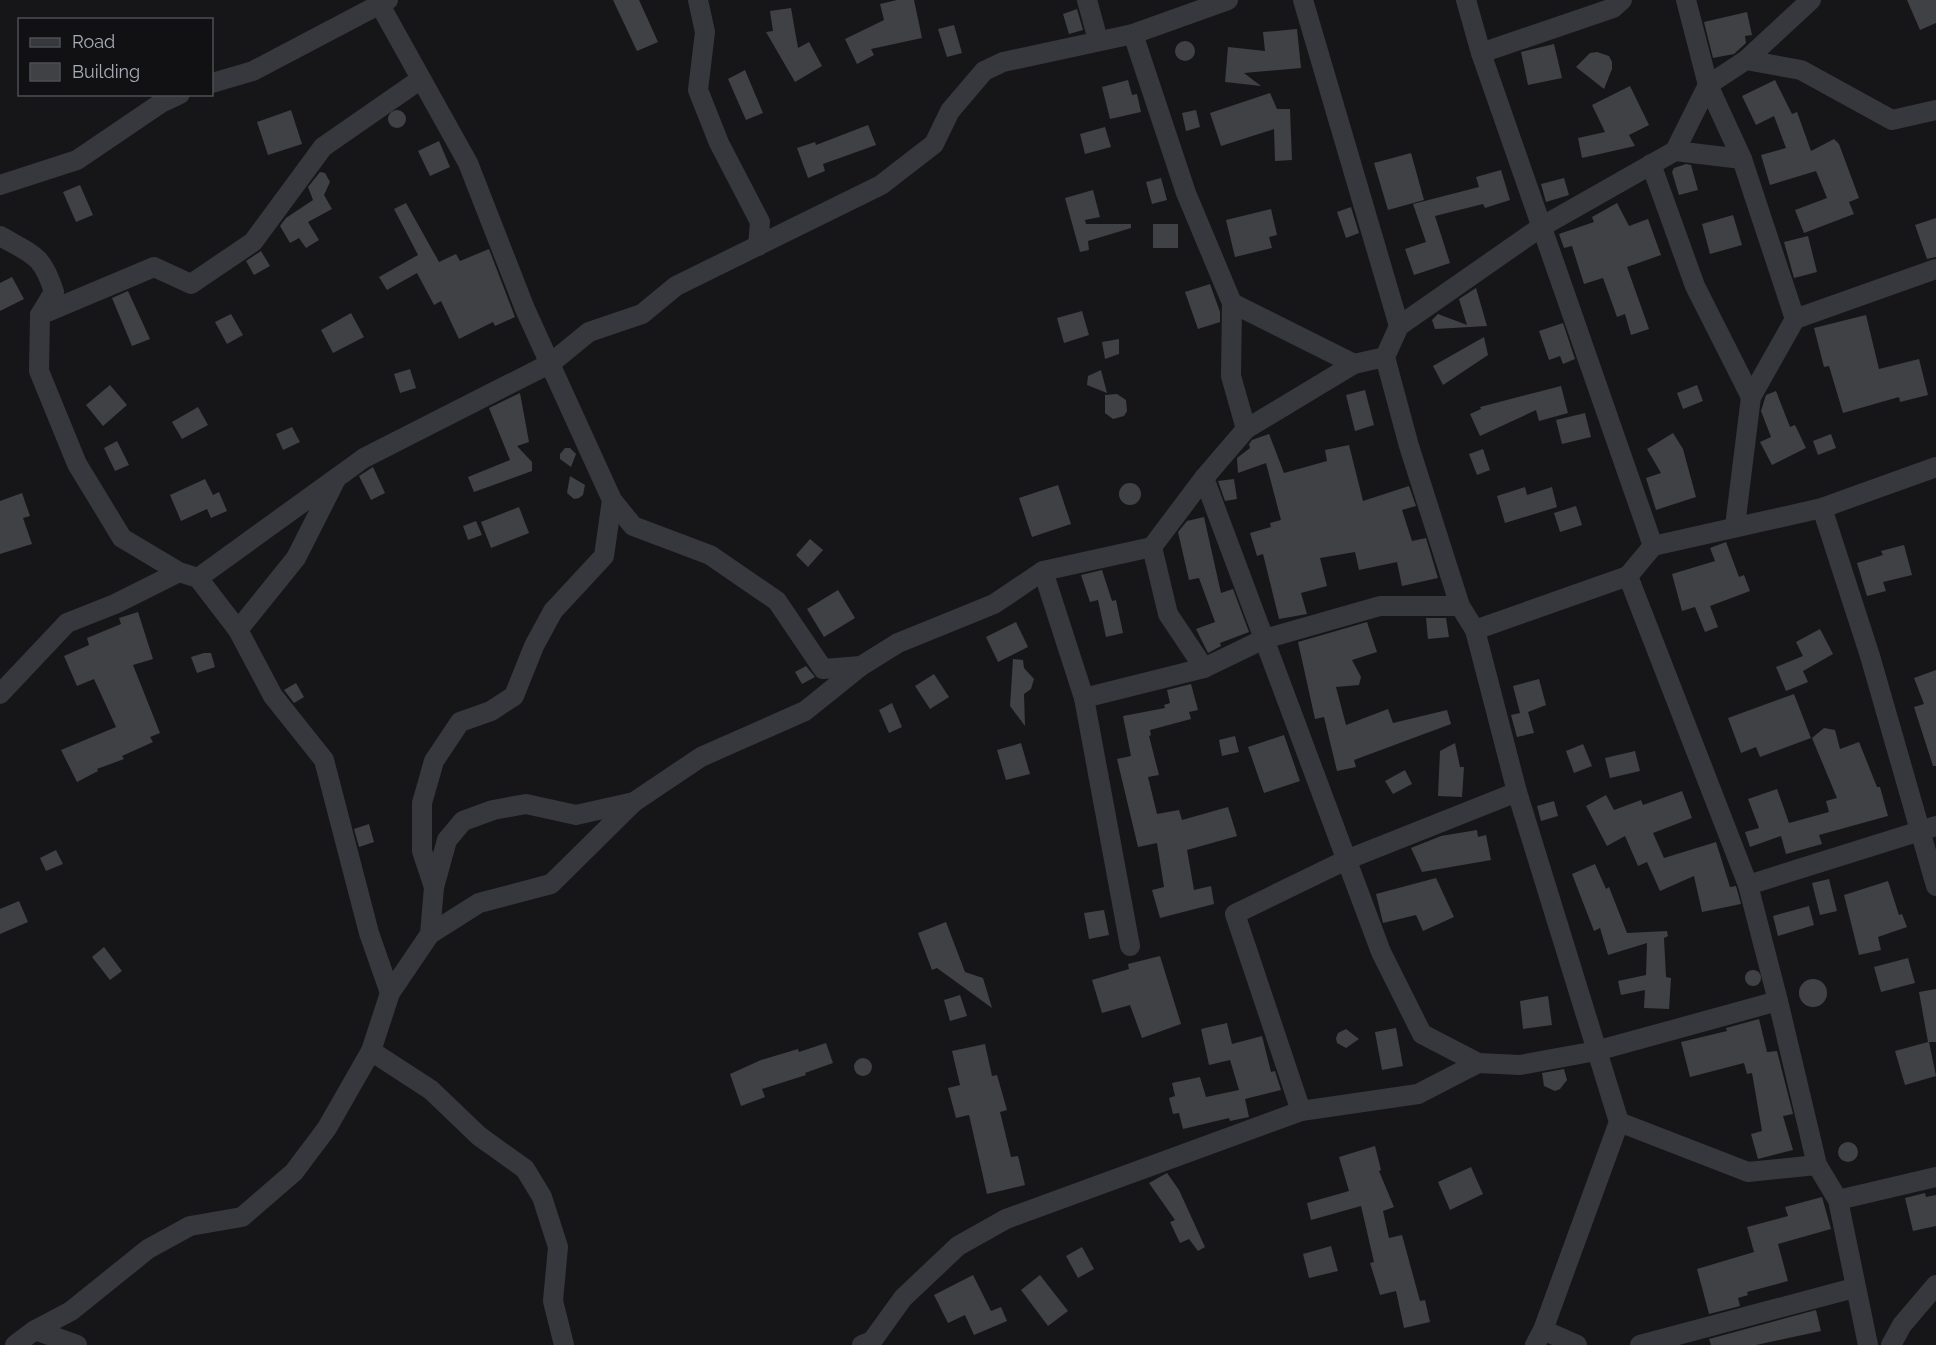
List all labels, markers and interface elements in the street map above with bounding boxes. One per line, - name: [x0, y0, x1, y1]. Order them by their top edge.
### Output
- legend: [18, 18, 213, 96]
- text: Road: [72, 31, 115, 52]
- text: Building: [72, 61, 140, 82]

